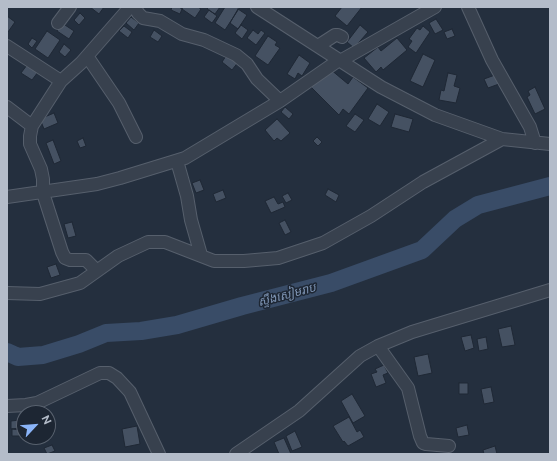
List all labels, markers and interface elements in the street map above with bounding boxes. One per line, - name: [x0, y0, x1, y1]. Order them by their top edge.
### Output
- water label: ស្ទឹងសៀមរាប: [256, 280, 318, 310]
- north arrow: [16, 405, 56, 445]
- text: N: [39, 413, 54, 427]

